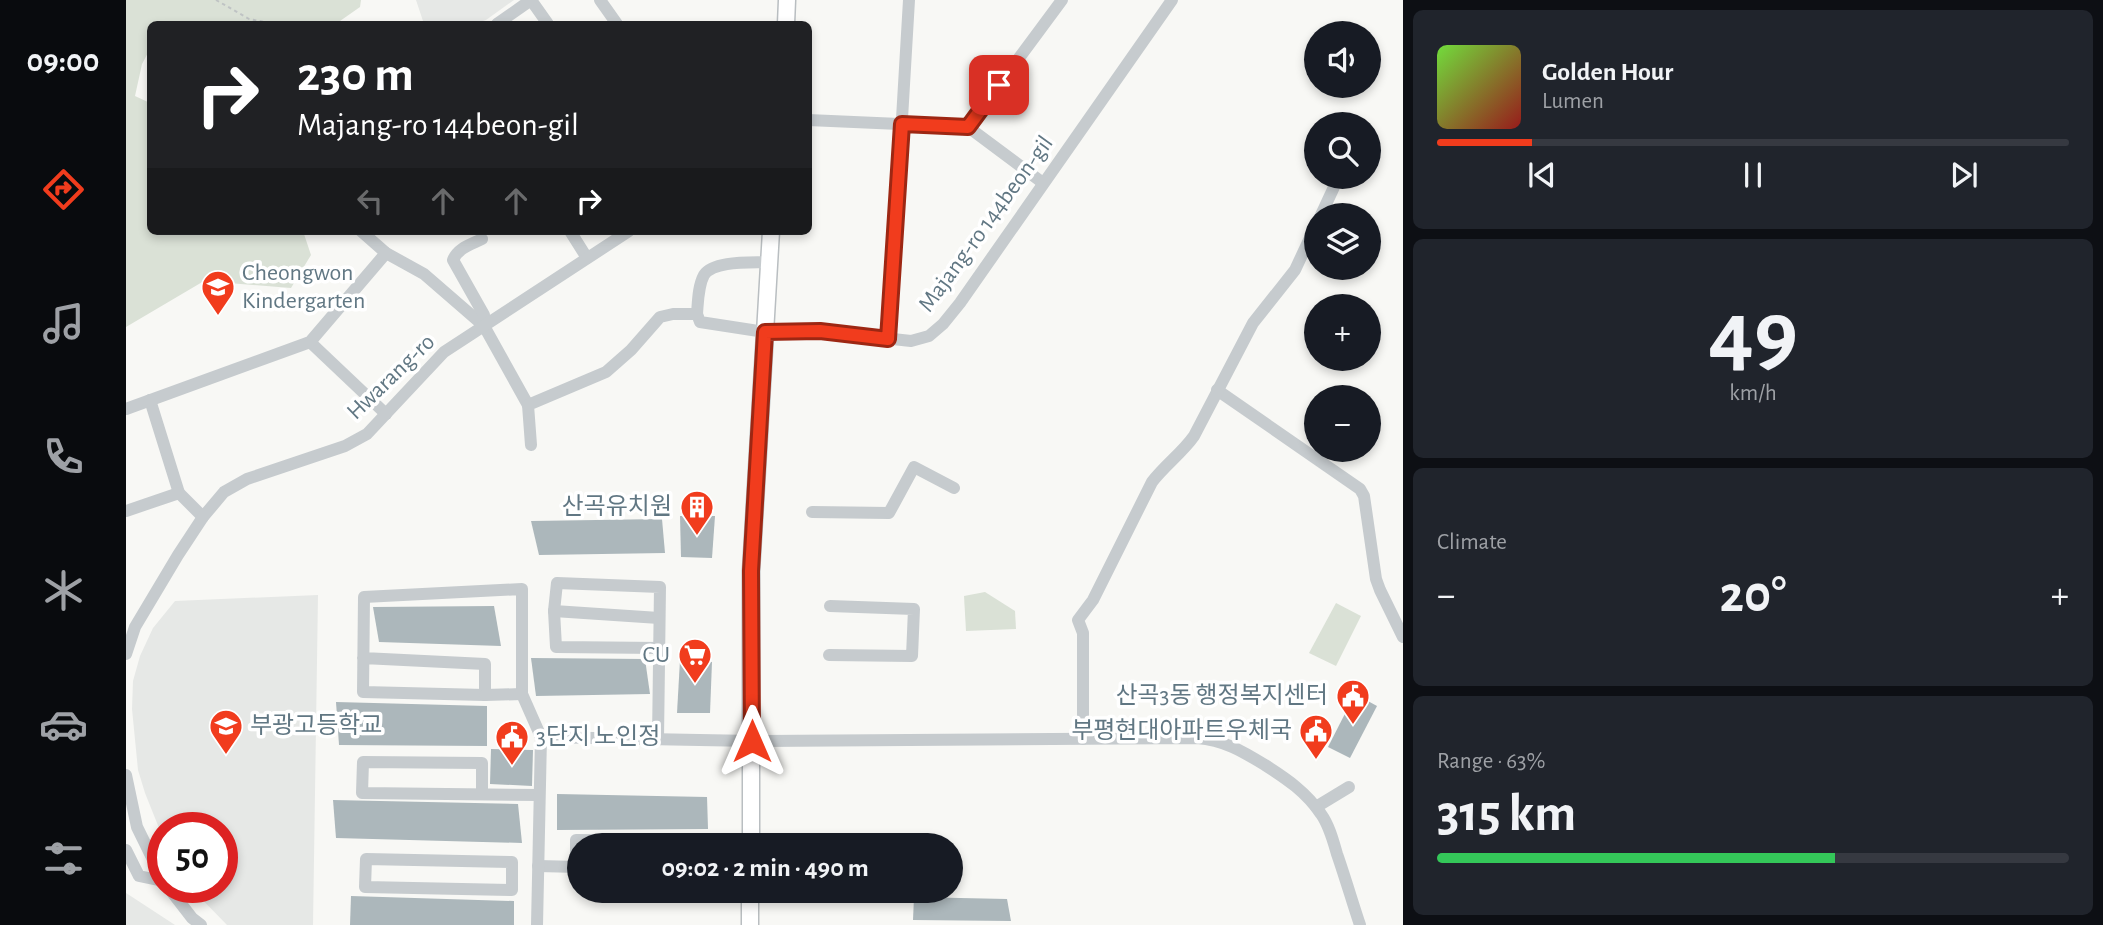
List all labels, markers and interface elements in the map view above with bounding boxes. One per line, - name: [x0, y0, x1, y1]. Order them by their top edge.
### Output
- map controls: [1304, 21, 1381, 462]
- button: sound: [1304, 21, 1381, 98]
- text: 09:00: [27, 45, 99, 77]
- icon: right: [182, 49, 273, 140]
- text: 230 m: [297, 51, 414, 100]
- pin: [969, 55, 1029, 115]
- text: Golden Hour: [1542, 59, 1673, 85]
- icon: arrive: [980, 66, 1018, 104]
- text: Lumen: [1542, 90, 1604, 113]
- text: Majang-ro 144beon-gil: [297, 109, 579, 141]
- button: search: [1304, 112, 1381, 189]
- street label: Majang-ro 144beon-gil: [914, 131, 1058, 317]
- icon: previous: [1523, 156, 1561, 194]
- icon: pause: [1734, 156, 1772, 194]
- icon: next: [1945, 156, 1983, 194]
- icon: directions: [39, 165, 88, 214]
- icon: left: [351, 182, 389, 220]
- icon: ahead: [424, 182, 462, 220]
- icon: ahead: [497, 182, 535, 220]
- icon: right: [570, 182, 608, 220]
- button: layers: [1304, 203, 1381, 280]
- place label: Cheongwon Kindergarten: [242, 261, 365, 313]
- school or university icon: Cheongwon Kindergarten: [199, 268, 237, 317]
- text: 49: [1708, 289, 1798, 380]
- button: +: [1304, 294, 1381, 371]
- icon: music: [39, 299, 88, 348]
- street label: Hwarang-ro: [343, 330, 439, 424]
- text: km/h: [1729, 382, 1777, 405]
- button: −: [1304, 385, 1381, 462]
- icon: phone: [39, 432, 88, 481]
- building icon: 산곡유치원: [678, 488, 716, 537]
- place label: 산곡유치원: [562, 494, 672, 519]
- text: Climate: [1437, 531, 1507, 554]
- icon: climate: [39, 566, 88, 615]
- text: 20°: [1720, 569, 1786, 621]
- text: −: [1437, 577, 1455, 615]
- text: +: [2051, 577, 2069, 615]
- supermarket icon: CU: [676, 636, 714, 685]
- place label: CU: [642, 643, 670, 667]
- public building icon: 산곡3동 행정복지센터: [1334, 677, 1372, 726]
- place label: 산곡3동 행정복지센터: [1115, 683, 1328, 708]
- icon: car: [39, 700, 88, 749]
- position arrow: [715, 704, 789, 778]
- school or university icon: 부광고등학교: [207, 707, 245, 756]
- place label: 부광고등학교: [250, 712, 382, 738]
- public building icon: 부평현대아파트우체국: [1297, 712, 1335, 761]
- public building icon: 3단지 노인정: [493, 718, 531, 767]
- place label: 부평현대아파트우체국: [1071, 718, 1292, 743]
- place label: 3단지 노인정: [536, 723, 660, 749]
- text: Range · 63%: [1437, 750, 1545, 773]
- text: 315 km: [1437, 788, 1576, 840]
- speed limit sign: 50: [147, 812, 238, 903]
- icon: filters: [39, 834, 88, 883]
- text: 09:02 · 2 min · 490 m: [661, 855, 869, 881]

